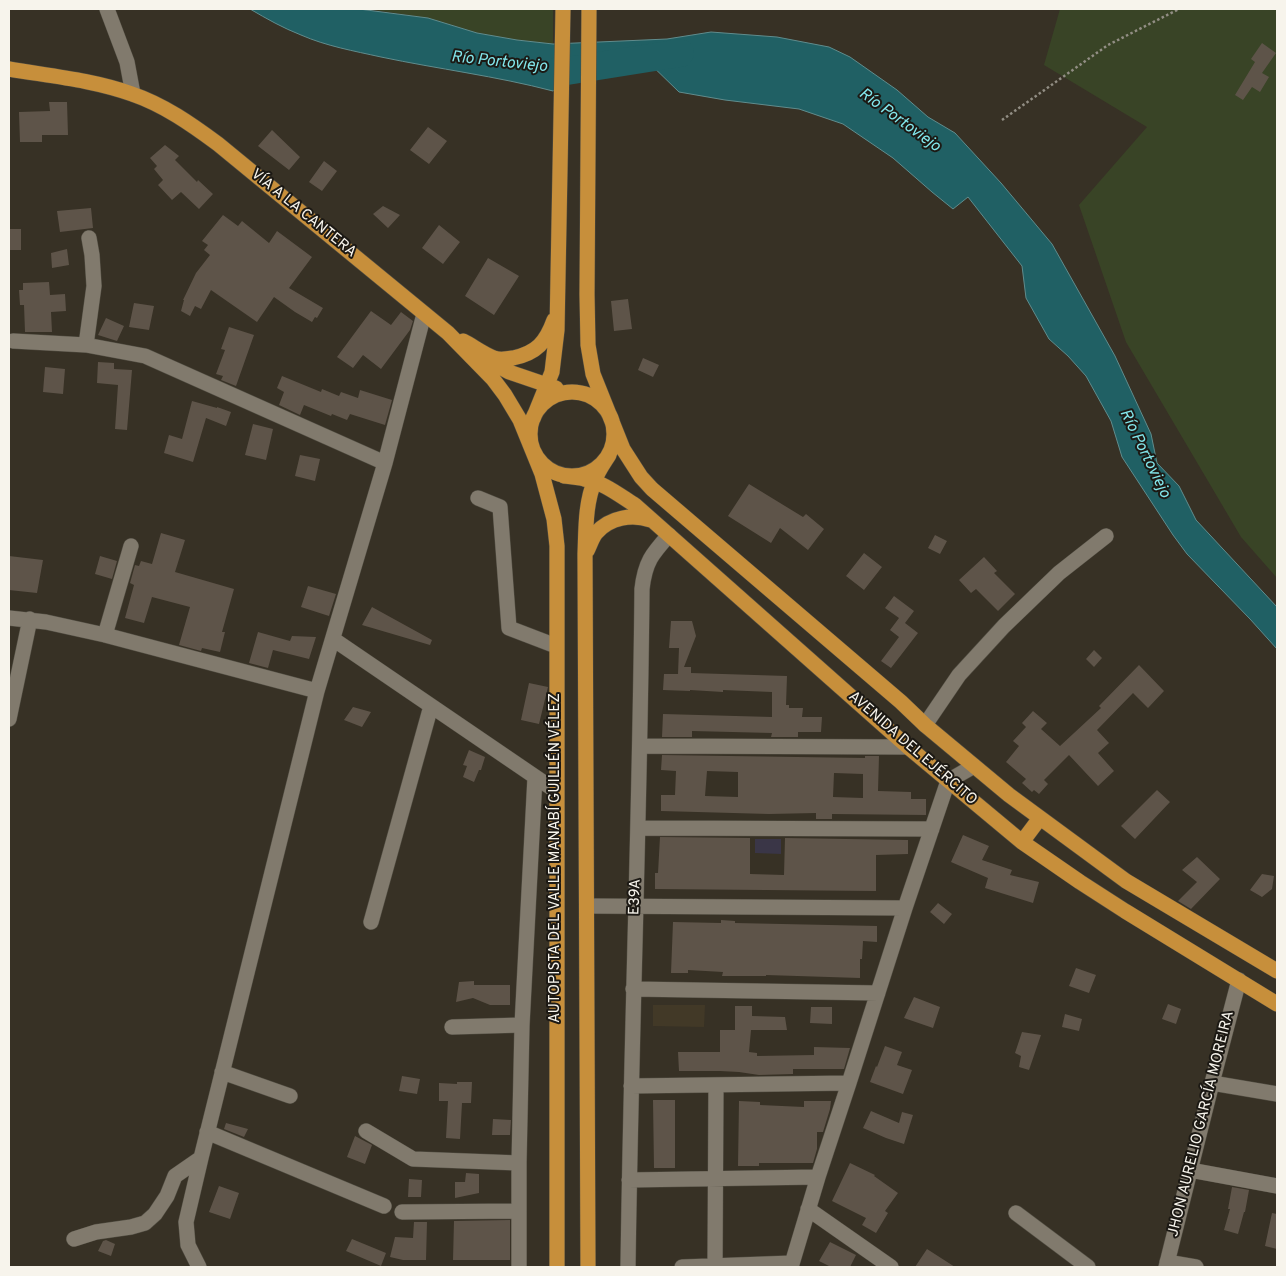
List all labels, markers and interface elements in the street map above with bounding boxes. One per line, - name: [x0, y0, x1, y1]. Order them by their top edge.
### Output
- water label: Río Portoviejo: [450, 48, 548, 78]
- water label: Río Portoviejo: [854, 85, 944, 157]
- street label: VÍA A LA CANTERA: [247, 166, 359, 262]
- water label: Río Portoviejo: [1114, 407, 1174, 501]
- street label: AVENIDA DEL EJÉRCITO: [844, 688, 980, 810]
- street label: AUTOPISTA DEL VALLE MANABÍ GUILLÉN VÉLEZ: [547, 693, 565, 1023]
- street label: E39A: [626, 879, 646, 915]
- street label: JHON AURELIO GARCÍA MOREIRA: [1165, 1009, 1239, 1239]

